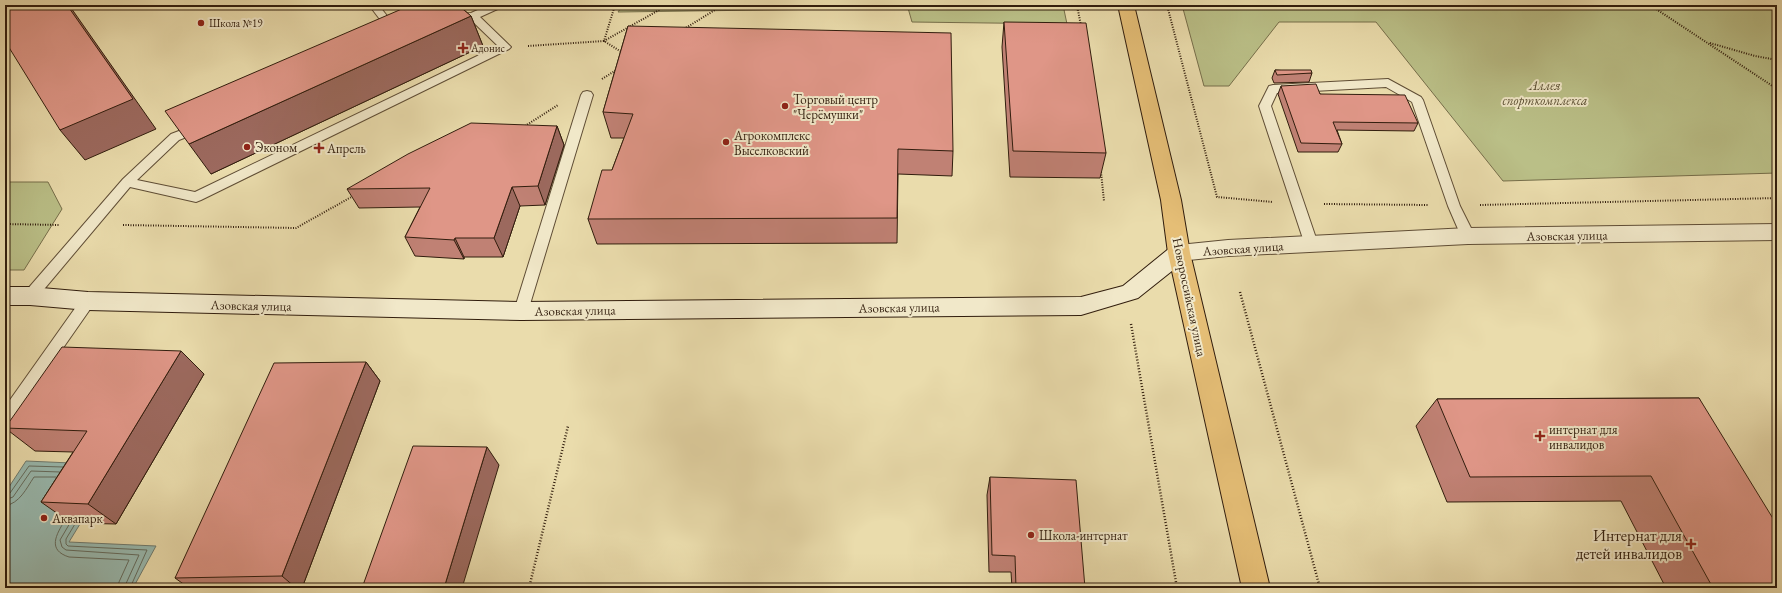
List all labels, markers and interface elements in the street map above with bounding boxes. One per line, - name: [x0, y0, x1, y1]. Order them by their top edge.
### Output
- place label: Школа №19: [209, 16, 263, 30]
- marker: Школа №19: [196, 18, 206, 28]
- place label: Адонис: [470, 41, 506, 55]
- marker: Адонис: [458, 43, 468, 53]
- park label: Аллея спорткомплекса: [1503, 77, 1587, 109]
- place label: Торговый центр "Черёмушки": [793, 91, 878, 123]
- marker: Торговый центр "Черёмушки": [780, 101, 790, 111]
- place label: Агрокомплекс Выселковский: [733, 127, 810, 159]
- marker: Агрокомплекс Выселковский: [721, 137, 731, 147]
- place label: Эконом: [255, 139, 297, 156]
- place label: Апрель: [326, 140, 366, 157]
- marker: Эконом: [242, 142, 252, 152]
- marker: Апрель: [314, 143, 324, 153]
- street label: Азовская улица: [1525, 226, 1608, 245]
- street label: Новороссийская улица: [1169, 236, 1211, 359]
- street label: Азовская улица: [1201, 237, 1285, 260]
- street label: Азовская улица: [209, 296, 292, 315]
- street label: Азовская улица: [857, 298, 940, 317]
- street label: Азовская улица: [533, 301, 616, 320]
- place label: интернат для инвалидов: [1549, 421, 1618, 453]
- marker: интернат для инвалидов: [1534, 430, 1546, 442]
- place label: Аквапарк: [51, 510, 103, 527]
- marker: Аквапарк: [39, 513, 49, 523]
- place label: Интернат для детей инвалидов: [1576, 525, 1682, 564]
- place label: Школа-интернат: [1039, 527, 1128, 544]
- marker: Школа-интернат: [1026, 530, 1036, 540]
- marker: Интернат для детей инвалидов: [1685, 538, 1697, 550]

